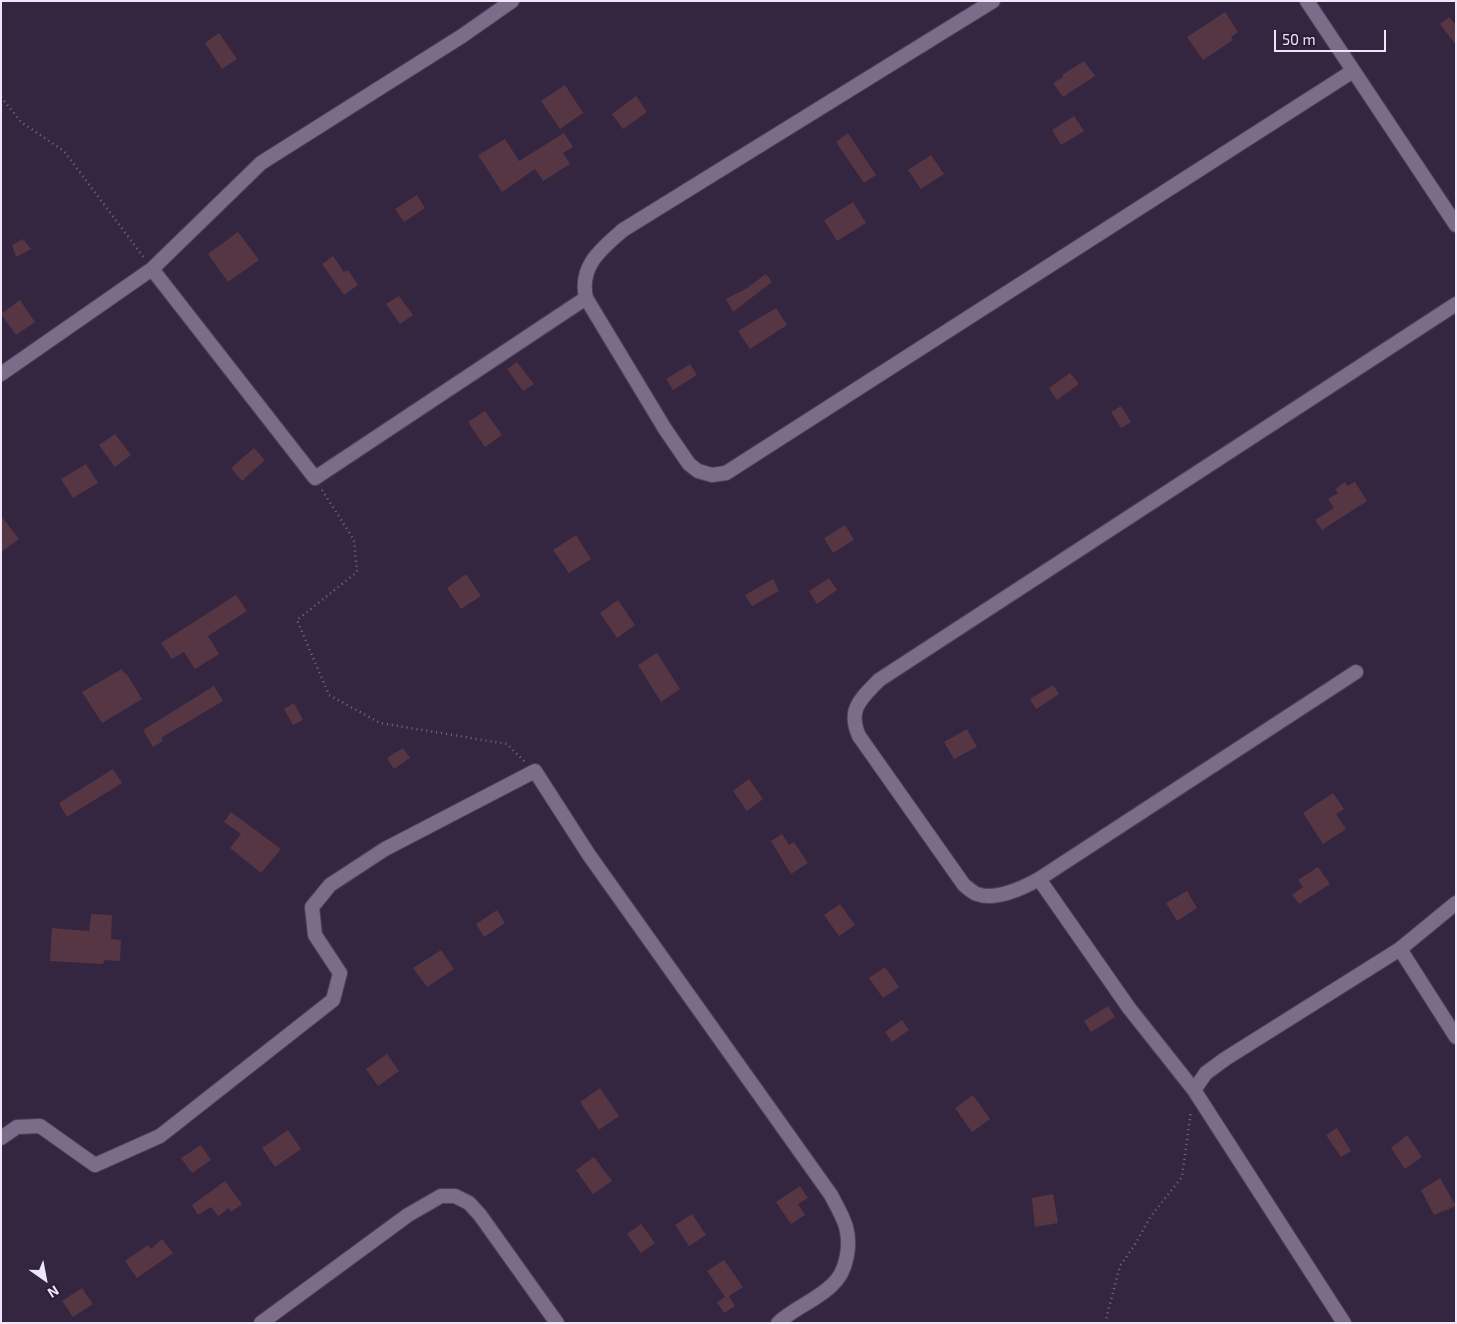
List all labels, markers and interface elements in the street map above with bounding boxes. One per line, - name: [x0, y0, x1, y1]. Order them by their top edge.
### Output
- scale bar: [1277, 20, 1390, 52]
- text: 50 m: [1282, 30, 1316, 48]
- north arrow: [20, 1254, 70, 1304]
- text: N: [45, 1282, 62, 1302]

